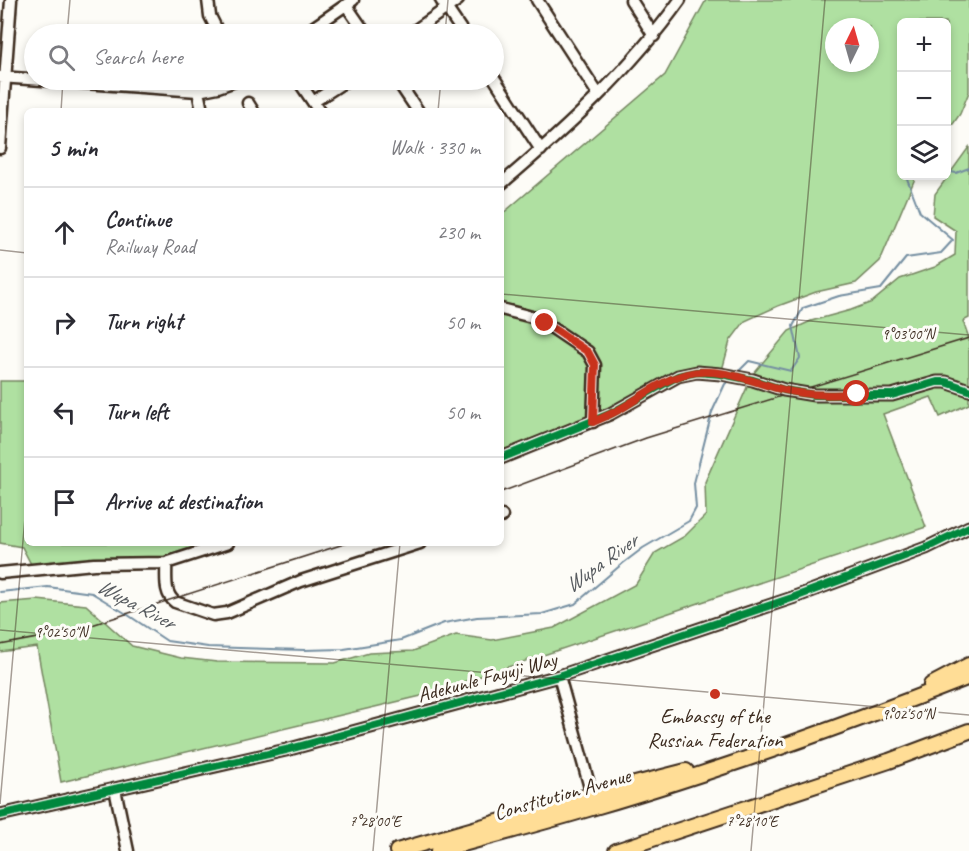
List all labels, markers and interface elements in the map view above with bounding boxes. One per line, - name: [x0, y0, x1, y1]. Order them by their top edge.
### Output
- north arrow: [825, 18, 879, 72]
- map controls: [897, 18, 951, 180]
- button: +: [897, 18, 951, 72]
- search box: [24, 24, 504, 90]
- icon: search: [45, 41, 78, 74]
- text: Search here: [93, 43, 183, 71]
- button: −: [897, 72, 951, 126]
- button: layers: [897, 126, 951, 180]
- text: 5 min: [48, 131, 97, 164]
- text: Walk · 330 m: [390, 135, 480, 160]
- text: Continue: [105, 206, 171, 234]
- icon: ahead: [48, 216, 81, 249]
- text: 230 m: [437, 220, 480, 245]
- text: Railway Road: [105, 234, 195, 259]
- icon: right: [48, 306, 81, 339]
- text: Turn right: [105, 308, 182, 336]
- route end: [531, 309, 557, 335]
- text: 50 m: [446, 310, 480, 335]
- text: 9°03'00"N: [882, 325, 937, 344]
- route start: [843, 380, 869, 406]
- icon: left: [48, 396, 81, 429]
- text: Turn left: [105, 398, 169, 426]
- text: 50 m: [446, 400, 480, 425]
- icon: arrive: [48, 486, 81, 519]
- text: Arrive at destination: [105, 488, 262, 516]
- water label: Wupa River: [559, 525, 646, 599]
- water label: Wupa River: [92, 572, 183, 638]
- text: 9°02'50"N: [35, 623, 90, 642]
- street label: Adekunle Fayuji Way: [414, 645, 561, 708]
- marker: Embassy of the Russian Federation: [708, 687, 722, 701]
- place label: Embassy of the Russian Federation: [648, 703, 783, 753]
- text: 9°02'50"N: [882, 705, 937, 724]
- street label: Constitution Avenue: [491, 762, 634, 826]
- text: 7°28'00"E: [349, 812, 403, 831]
- text: 7°28'10"E: [726, 812, 780, 831]

